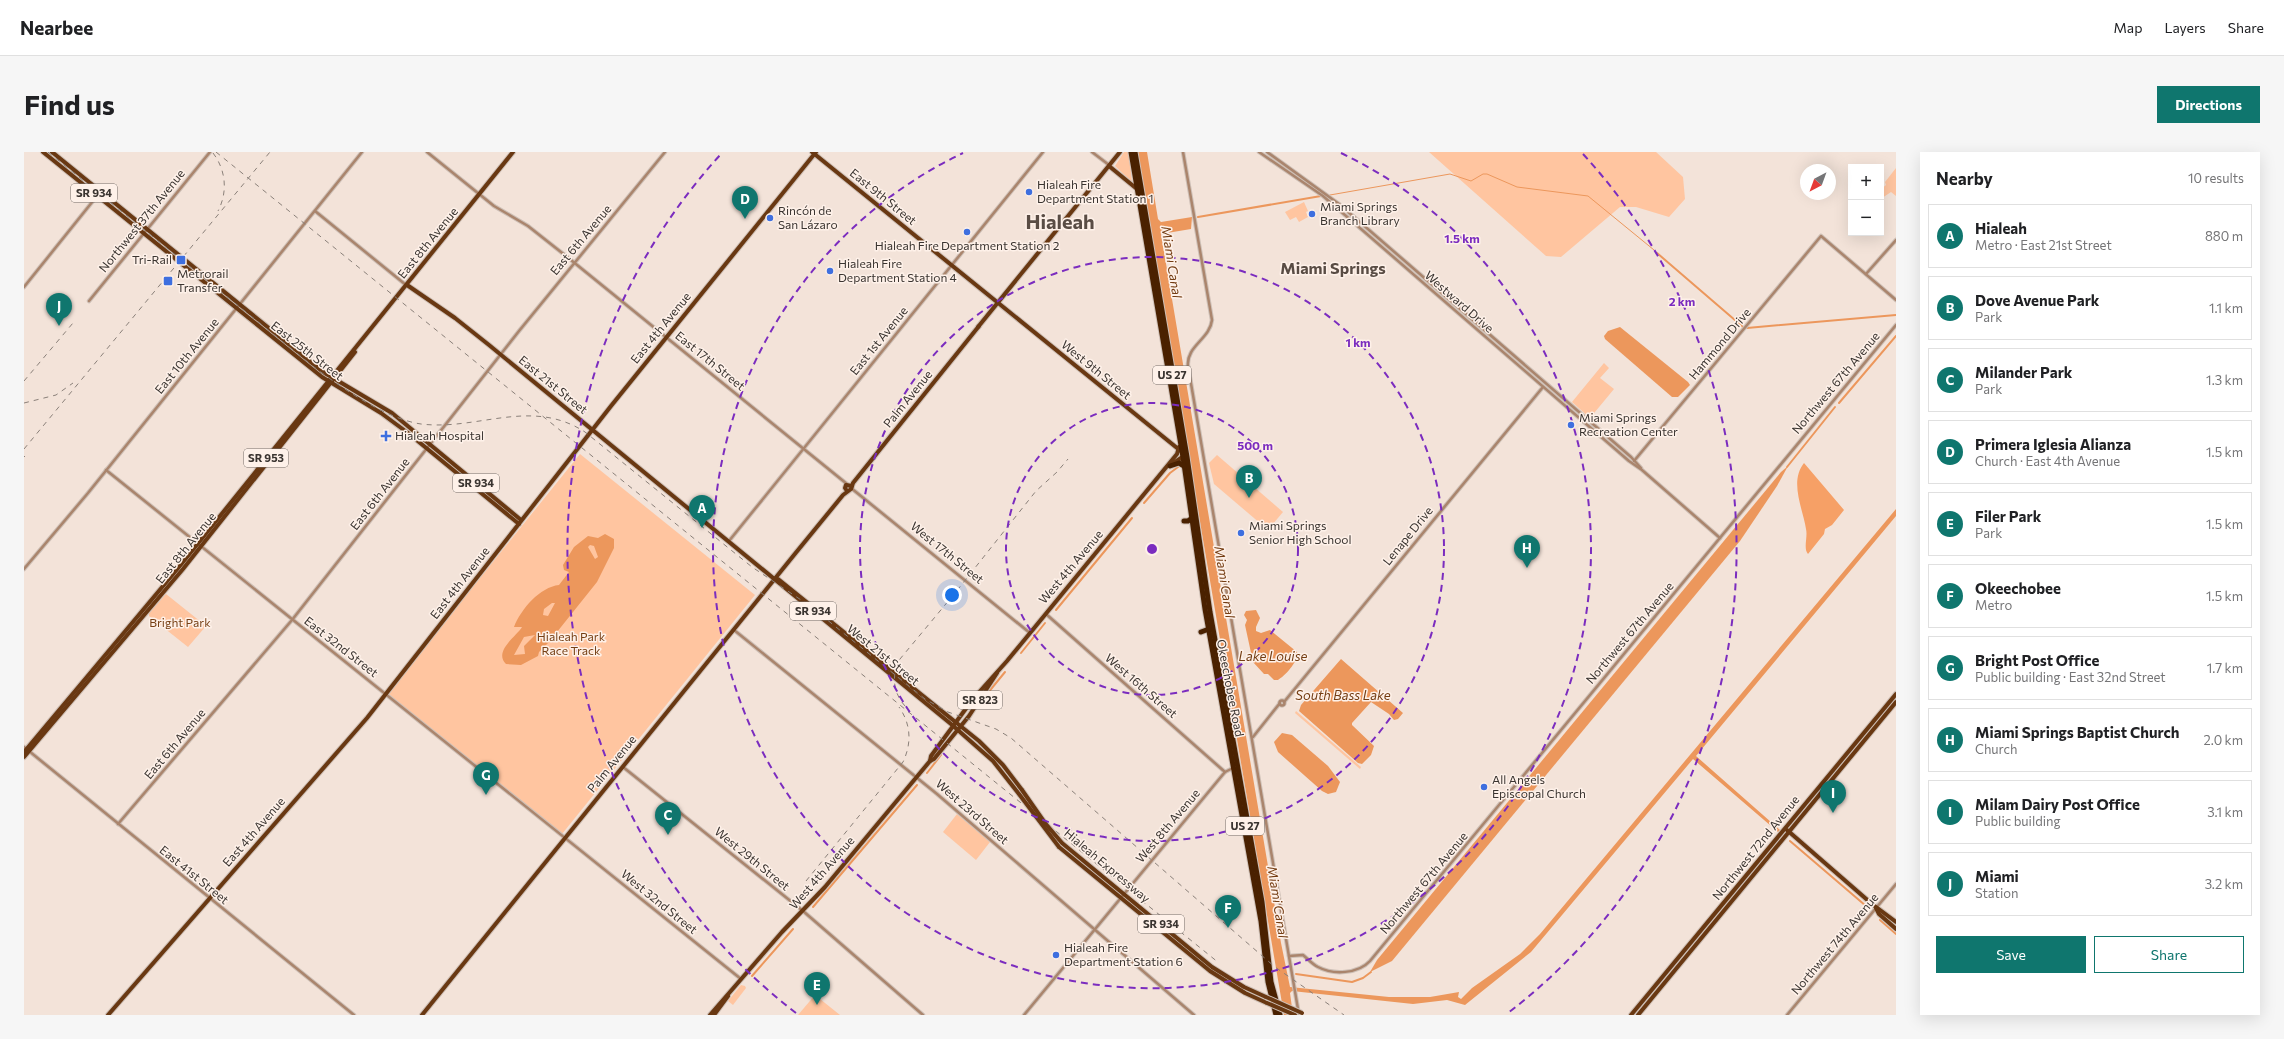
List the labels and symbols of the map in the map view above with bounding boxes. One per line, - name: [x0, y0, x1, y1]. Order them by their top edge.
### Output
- north arrow: [1800, 164, 1836, 200]
- street label: East 9th Street: [848, 165, 920, 227]
- street label: Northwest 37th Avenue: [95, 166, 187, 275]
- place label: Hialeah Fire Department Station 1: [1037, 177, 1154, 205]
- road number: SR 934: [71, 184, 117, 202]
- pin: D: [732, 186, 758, 219]
- marker: Hialeah Fire Department Station 1: [1024, 187, 1034, 197]
- place label: Miami Springs Branch Library: [1320, 199, 1400, 227]
- street label: East 6th Avenue: [547, 201, 614, 277]
- place label: Rincón de San Lázaro: [778, 203, 838, 231]
- street label: East 8th Avenue: [394, 204, 460, 281]
- district label: Hialeah: [1025, 209, 1095, 233]
- marker: Miami Springs Branch Library: [1307, 209, 1317, 219]
- marker: Rincón de San Lázaro: [765, 213, 775, 223]
- water label: Miami Canal: [1158, 225, 1186, 300]
- marker: Hialeah Fire Department Station 2: [962, 227, 972, 237]
- text: 1.5 km: [1444, 231, 1480, 245]
- place label: Hialeah Fire Department Station 2: [875, 238, 1060, 252]
- place label: Tri-Rail: [132, 252, 172, 266]
- marker: Tri-Rail: [175, 254, 187, 266]
- place label: Hialeah Fire Department Station 4: [838, 256, 957, 284]
- district label: Miami Springs: [1280, 258, 1386, 277]
- place label: Metrorail Transfer: [177, 266, 228, 294]
- marker: Hialeah Fire Department Station 4: [825, 266, 835, 276]
- street label: Westward Drive: [1422, 268, 1497, 335]
- marker: Metrorail Transfer: [162, 275, 174, 287]
- street label: East 4th Avenue: [627, 289, 693, 366]
- pin: J: [46, 293, 72, 326]
- text: 2 km: [1669, 294, 1695, 308]
- street label: East 1st Avenue: [846, 303, 910, 377]
- street label: Hammond Drive: [1685, 305, 1753, 382]
- street label: East 10th Avenue: [151, 315, 221, 396]
- street label: East 25th Street: [269, 318, 347, 383]
- street label: East 17th Street: [673, 328, 748, 393]
- street label: Northwest 67th Avenue: [1789, 329, 1882, 436]
- text: 1 km: [1345, 335, 1371, 349]
- street label: West 9th Street: [1059, 337, 1134, 402]
- street label: East 21st Street: [516, 352, 591, 416]
- road number: US 27: [1153, 366, 1191, 384]
- street label: Palm Avenue: [880, 367, 935, 430]
- place label: Miami Springs Recreation Center: [1579, 410, 1678, 438]
- marker: Miami Springs Recreation Center: [1566, 420, 1576, 430]
- place label: Hialeah Hospital: [395, 428, 484, 442]
- marker: Hialeah Hospital: [380, 430, 392, 442]
- text: 500 m: [1237, 438, 1273, 452]
- road number: SR 953: [244, 449, 288, 467]
- street label: East 6th Avenue: [347, 455, 412, 532]
- pin: B: [1236, 465, 1262, 498]
- road number: SR 934: [453, 474, 499, 492]
- pin: A: [689, 495, 715, 528]
- street label: Lenape Drive: [1379, 503, 1435, 567]
- street label: East 8th Avenue: [152, 509, 218, 586]
- place label: Miami Springs Senior High School: [1249, 518, 1352, 546]
- street label: West 17th Street: [908, 519, 987, 586]
- street label: West 4th Avenue: [1035, 527, 1105, 606]
- marker: Miami Springs Senior High School: [1236, 528, 1246, 538]
- pin: H: [1514, 535, 1540, 568]
- centre of rings: [1145, 542, 1159, 556]
- street label: East 4th Avenue: [427, 544, 492, 621]
- water label: Miami Canal: [1211, 545, 1239, 620]
- street label: Northwest 67th Avenue: [1583, 579, 1676, 686]
- your location: [942, 585, 962, 605]
- road number: SR 934: [790, 602, 836, 620]
- street label: East 32nd Street: [302, 613, 381, 679]
- park label: Bright Park: [149, 615, 211, 629]
- street label: West 21st Street: [845, 621, 923, 688]
- park label: Hialeah Park Race Track: [537, 629, 606, 657]
- street label: Okeechobee Road: [1215, 638, 1247, 738]
- water label: Lake Louise: [1239, 648, 1308, 664]
- street label: West 16th Street: [1103, 650, 1181, 720]
- water label: South Bass Lake: [1295, 687, 1391, 703]
- road number: SR 823: [958, 691, 1002, 709]
- street label: East 6th Avenue: [141, 705, 208, 781]
- street label: Palm Avenue: [584, 732, 639, 795]
- pin: G: [473, 762, 499, 795]
- place label: All Angels Episcopal Church: [1492, 772, 1586, 800]
- street label: West 23rd Street: [933, 776, 1012, 847]
- pin: I: [1820, 780, 1846, 813]
- marker: All Angels Episcopal Church: [1479, 782, 1489, 792]
- street label: West 8th Avenue: [1132, 786, 1202, 865]
- street label: Northwest 72nd Avenue: [1709, 792, 1802, 902]
- street label: East 4th Avenue: [219, 794, 287, 869]
- pin: C: [655, 802, 681, 835]
- road number: US 27: [1226, 817, 1264, 835]
- street label: West 29th Street: [712, 824, 793, 893]
- street label: Hialeah Expressway: [1062, 825, 1153, 905]
- street label: Northwest 67th Avenue: [1377, 829, 1470, 936]
- street label: West 4th Avenue: [786, 833, 857, 912]
- street label: East 41st Street: [157, 842, 232, 906]
- water label: Miami Canal: [1264, 865, 1292, 940]
- street label: West 32nd Street: [619, 866, 701, 936]
- street label: Northwest 74th Avenue: [1788, 890, 1881, 997]
- pin: F: [1215, 895, 1241, 928]
- road number: SR 934: [1138, 915, 1184, 933]
- place label: Hialeah Fire Department Station 6: [1064, 940, 1183, 968]
- marker: Hialeah Fire Department Station 6: [1051, 950, 1061, 960]
- pin: E: [804, 972, 830, 1005]

